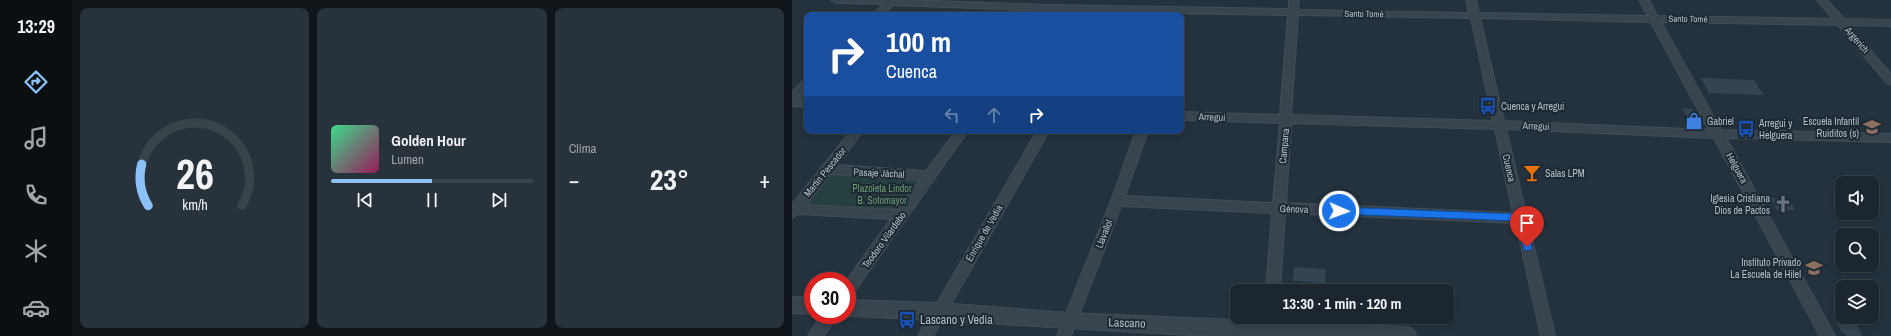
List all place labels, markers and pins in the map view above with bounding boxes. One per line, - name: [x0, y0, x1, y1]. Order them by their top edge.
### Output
- bus stop icon: Cuenca y Arregui: [1478, 96, 1498, 116]
- place label: Cuenca y Arregui: [1501, 100, 1564, 113]
- shop icon: Gabriel: [1684, 111, 1704, 131]
- place label: Gabriel: [1707, 115, 1734, 128]
- place label: Escuela Infantil Ruiditos (s): [1803, 115, 1859, 140]
- place label: Arregui y Helguera: [1758, 117, 1793, 142]
- school or university icon: Escuela Infantil Ruiditos (s): [1862, 117, 1882, 137]
- bus stop icon: Arregui y Helguera: [1736, 119, 1756, 139]
- bar icon: Salas LPM: [1522, 163, 1542, 183]
- place label: Salas LPM: [1545, 167, 1585, 180]
- place label: Iglesia Cristiana Dios de Pactos: [1710, 192, 1770, 217]
- church icon: Iglesia Cristiana Dios de Pactos: [1773, 194, 1793, 214]
- pin: [1510, 206, 1544, 247]
- place label: Instituto Privado La Escuela de Hilel: [1730, 256, 1801, 281]
- school or university icon: Instituto Privado La Escuela de Hilel: [1804, 258, 1824, 278]
- bus stop icon: Lascano y Vedia: [897, 310, 917, 330]
- place label: Lascano y Vedia: [920, 312, 993, 328]

